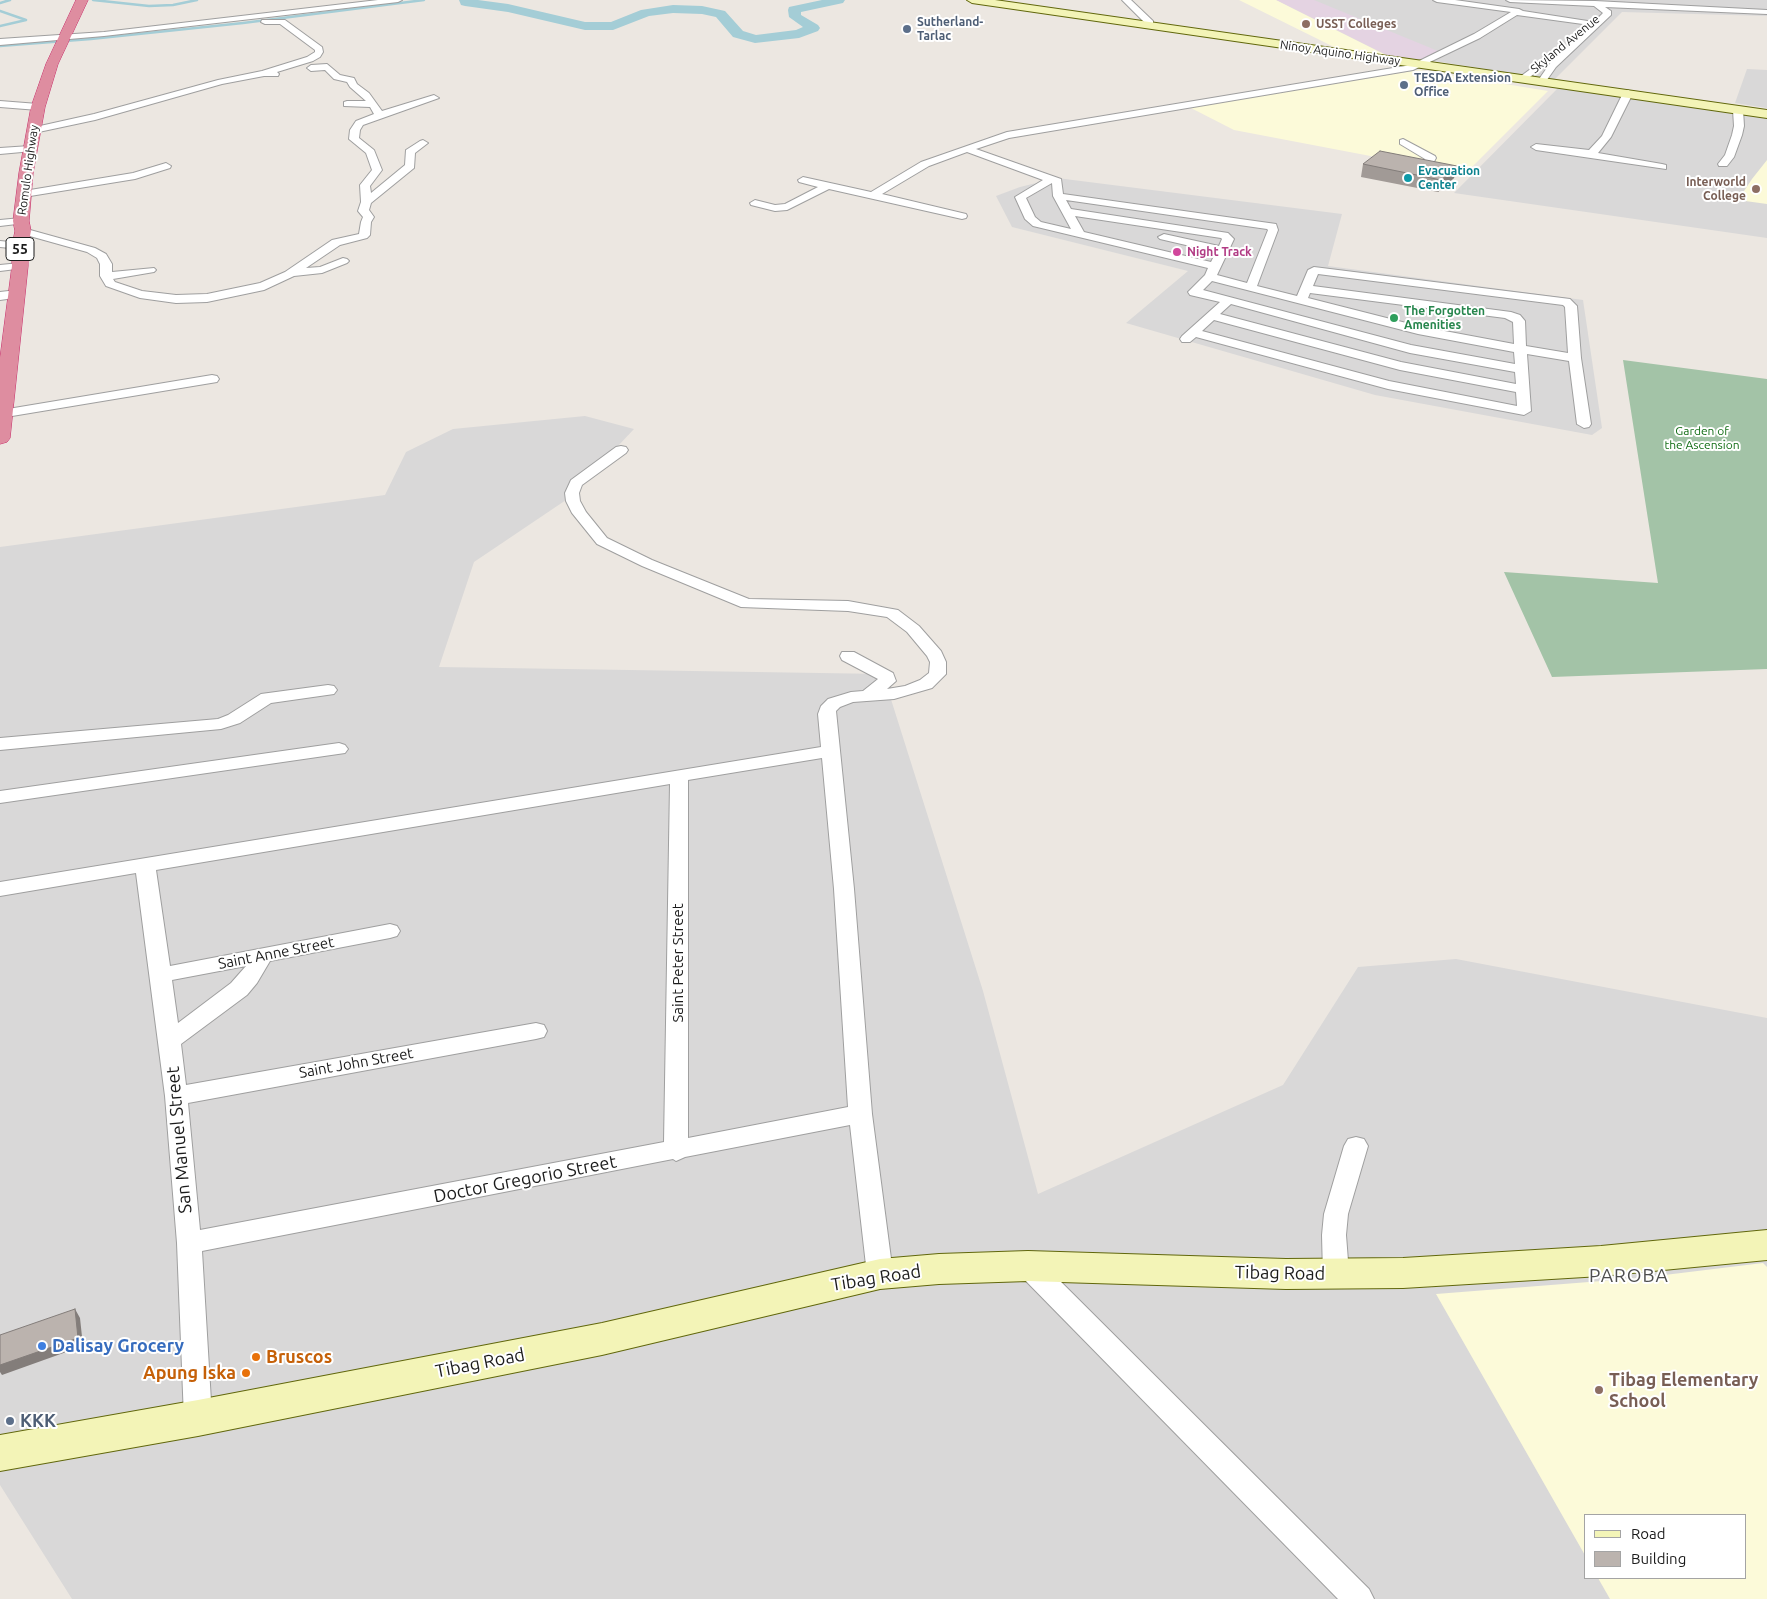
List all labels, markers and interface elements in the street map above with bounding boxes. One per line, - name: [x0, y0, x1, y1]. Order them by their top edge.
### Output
- street label: Skyland Avenue: [1528, 12, 1602, 76]
- place label: Sutherland- Tarlac: [917, 15, 983, 43]
- place label: USST Colleges: [1316, 17, 1397, 31]
- marker: USST Colleges: [1300, 18, 1312, 30]
- marker: Sutherland- Tarlac: [901, 23, 913, 35]
- street label: Ninoy Aquino Highway: [1279, 37, 1401, 69]
- place label: TESDA Extension Office: [1414, 71, 1511, 99]
- marker: TESDA Extension Office: [1398, 79, 1410, 91]
- street label: Romulo Highway: [15, 124, 41, 216]
- place label: Evacuation Center: [1418, 164, 1480, 192]
- marker: Evacuation Center: [1402, 172, 1414, 184]
- place label: Interworld College: [1686, 175, 1746, 203]
- marker: Interworld College: [1750, 183, 1762, 195]
- road number: 55: [6, 238, 34, 260]
- place label: Night Track: [1187, 245, 1252, 259]
- marker: Night Track: [1171, 246, 1183, 258]
- place label: The Forgotten Amenities: [1404, 304, 1485, 332]
- marker: The Forgotten Amenities: [1388, 312, 1400, 324]
- park label: Garden of the Ascension: [1664, 424, 1740, 452]
- street label: Saint Peter Street: [669, 903, 687, 1023]
- street label: Saint Anne Street: [217, 933, 335, 973]
- street label: Saint John Street: [297, 1044, 415, 1082]
- street label: San Manuel Street: [162, 1066, 196, 1214]
- street label: Doctor Gregorio Street: [432, 1151, 618, 1207]
- street label: Tibag Road: [830, 1260, 922, 1296]
- street label: Tibag Road: [1235, 1261, 1325, 1285]
- district label: PAROBA: [1588, 1265, 1670, 1287]
- place label: Dalisay Grocery: [52, 1335, 184, 1357]
- marker: Dalisay Grocery: [36, 1340, 48, 1352]
- street label: Tibag Road: [434, 1344, 526, 1382]
- place label: Bruscos: [266, 1346, 332, 1368]
- marker: Bruscos: [250, 1351, 262, 1363]
- place label: Apung Iska: [143, 1362, 236, 1384]
- marker: Apung Iska: [240, 1367, 252, 1379]
- place label: Tibag Elementary School: [1609, 1369, 1758, 1412]
- marker: Tibag Elementary School: [1593, 1384, 1605, 1396]
- place label: KKK: [20, 1410, 56, 1432]
- marker: KKK: [4, 1415, 16, 1427]
- legend: [1584, 1514, 1747, 1579]
- text: Road: [1631, 1525, 1666, 1542]
- text: Building: [1631, 1550, 1686, 1567]

